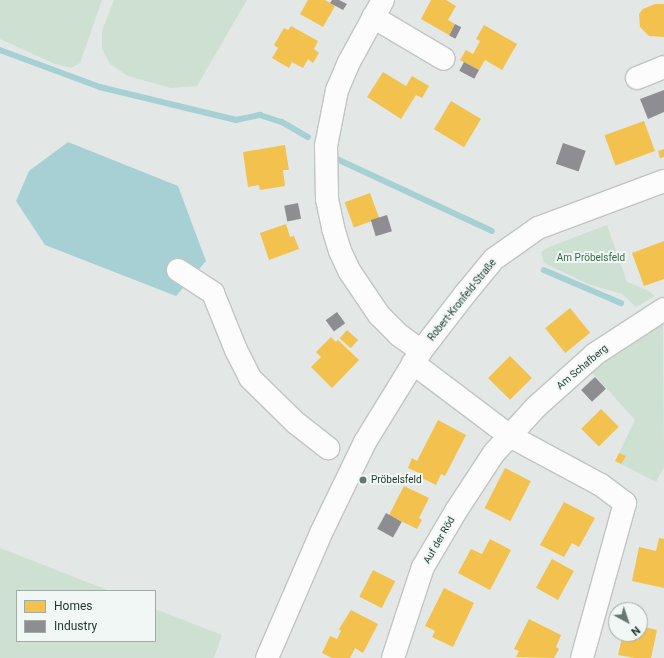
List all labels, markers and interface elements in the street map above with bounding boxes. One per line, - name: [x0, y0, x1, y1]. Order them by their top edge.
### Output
- park label: Am Pröbelsfeld: [557, 252, 625, 264]
- street label: Robert-Kronfeld-Straße: [425, 257, 499, 343]
- street label: Am Schafberg: [554, 342, 610, 392]
- place label: Pröbelsfeld: [371, 474, 422, 486]
- marker: Pröbelsfeld: [358, 475, 368, 485]
- street label: Auf der Röd: [421, 514, 457, 566]
- legend: [16, 590, 156, 642]
- text: Homes: [54, 599, 92, 613]
- north arrow: [608, 602, 648, 642]
- text: Industry: [54, 619, 97, 633]
- text: N: [628, 623, 643, 638]

